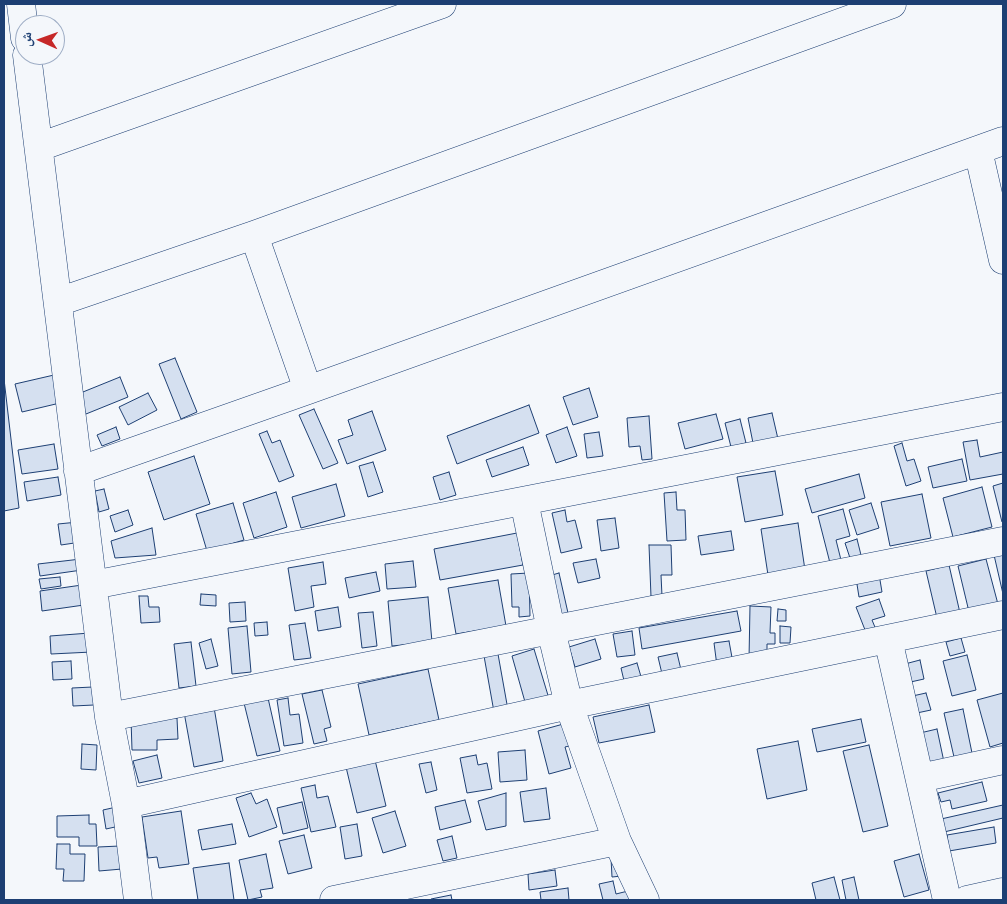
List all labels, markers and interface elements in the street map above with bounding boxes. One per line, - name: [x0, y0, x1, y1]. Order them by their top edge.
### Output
- north arrow: [15, 15, 65, 65]
- text: ش: [17, 32, 34, 47]

